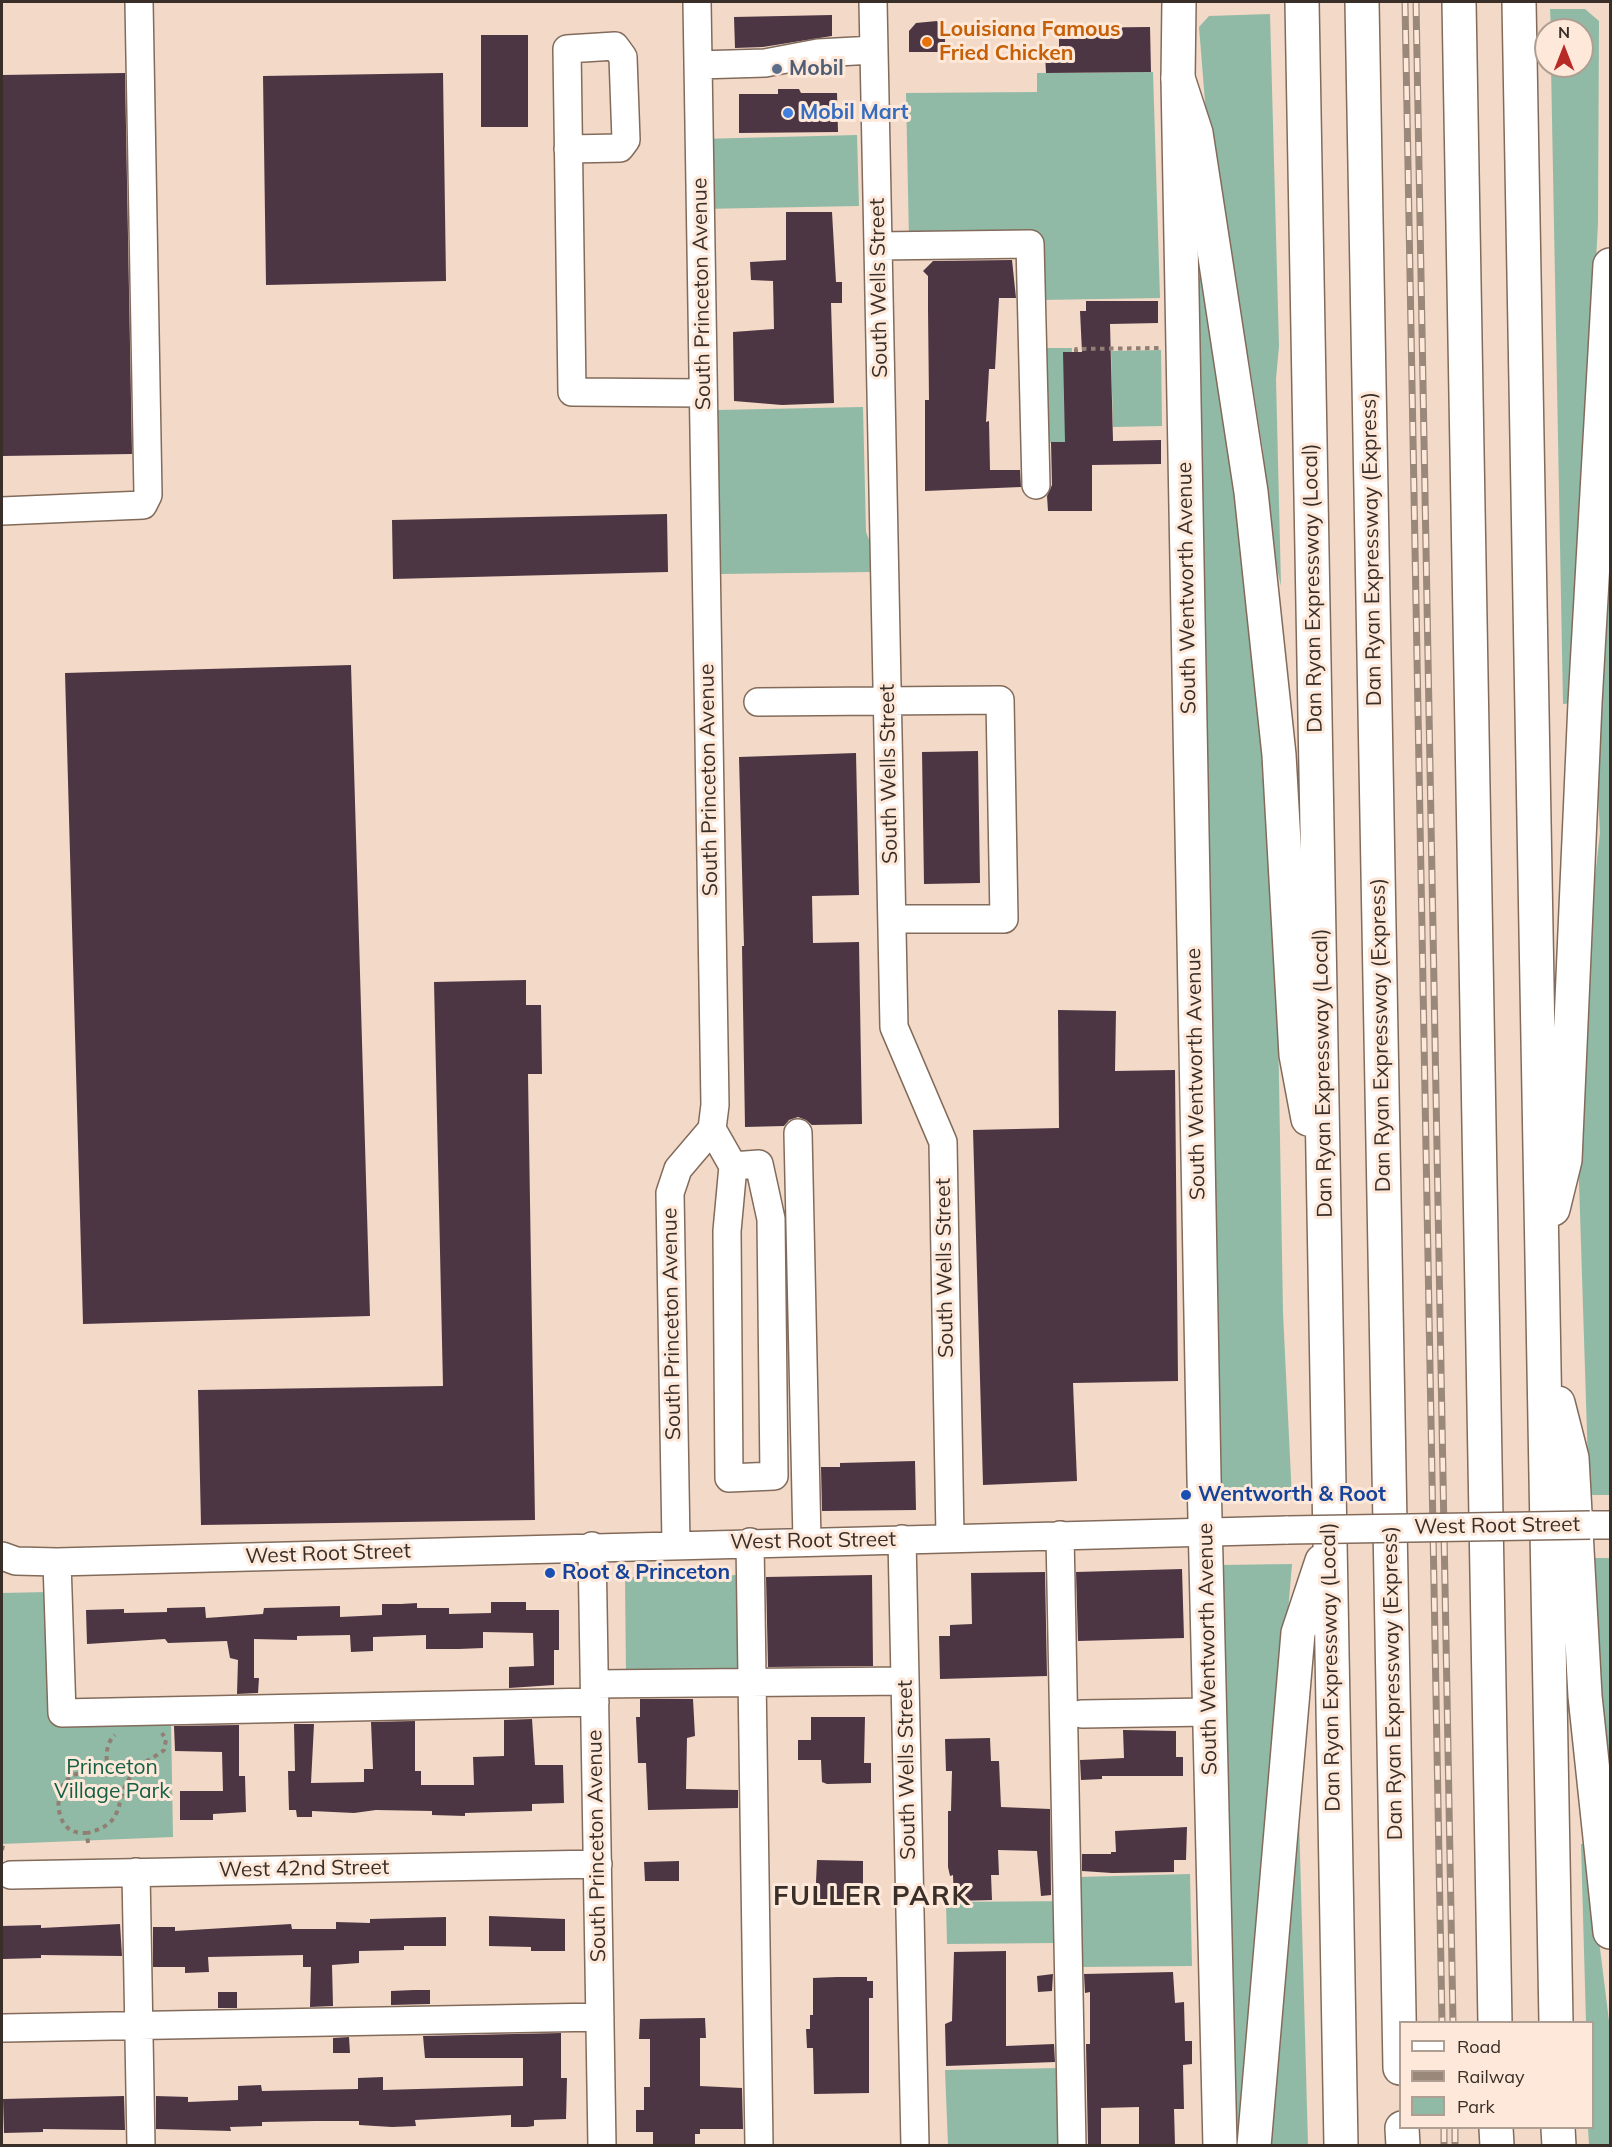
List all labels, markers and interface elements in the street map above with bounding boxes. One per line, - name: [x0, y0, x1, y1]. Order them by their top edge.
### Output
- place label: Louisiana Famous Fried Chicken: [939, 17, 1121, 67]
- north arrow: [1534, 18, 1594, 78]
- text: N: [1558, 22, 1570, 42]
- marker: Louisiana Famous Fried Chicken: [920, 35, 934, 49]
- place label: Mobil: [789, 56, 844, 82]
- marker: Mobil: [770, 62, 784, 76]
- place label: Mobil Mart: [800, 100, 909, 126]
- marker: Mobil Mart: [781, 106, 795, 120]
- street label: South Princeton Avenue: [687, 178, 717, 410]
- street label: South Wells Street: [865, 198, 893, 378]
- street label: Dan Ryan Expressway (Express): [1357, 392, 1387, 706]
- street label: Dan Ryan Expressway (Local): [1298, 443, 1328, 733]
- street label: South Wentworth Avenue: [1172, 462, 1202, 714]
- street label: South Princeton Avenue: [694, 664, 724, 896]
- street label: South Wells Street: [875, 684, 903, 864]
- street label: Dan Ryan Expressway (Express): [1366, 878, 1396, 1192]
- street label: Dan Ryan Expressway (Local): [1308, 928, 1338, 1218]
- street label: South Wentworth Avenue: [1181, 948, 1211, 1200]
- street label: South Wells Street: [931, 1178, 959, 1358]
- street label: South Princeton Avenue: [657, 1208, 687, 1440]
- place label: Wentworth & Root: [1198, 1482, 1386, 1508]
- marker: Wentworth & Root: [1179, 1488, 1193, 1502]
- street label: West Root Street: [1414, 1512, 1580, 1540]
- street label: Dan Ryan Expressway (Local): [1316, 1522, 1346, 1812]
- street label: South Wentworth Avenue: [1193, 1523, 1223, 1775]
- street label: Dan Ryan Expressway (Express): [1378, 1526, 1408, 1840]
- street label: West Root Street: [730, 1527, 896, 1555]
- street label: West Root Street: [245, 1539, 411, 1569]
- place label: Root & Princeton: [562, 1560, 730, 1586]
- marker: Root & Princeton: [543, 1566, 557, 1580]
- street label: South Wells Street: [893, 1680, 921, 1860]
- street label: South Princeton Avenue: [582, 1730, 612, 1962]
- park label: Princeton Village Park: [54, 1755, 170, 1805]
- street label: West 42nd Street: [219, 1855, 389, 1883]
- district label: FULLER PARK: [773, 1881, 971, 1913]
- legend: [1399, 2021, 1594, 2129]
- text: Road: [1457, 2035, 1501, 2058]
- text: Railway: [1457, 2065, 1525, 2088]
- text: Park: [1457, 2095, 1495, 2118]

